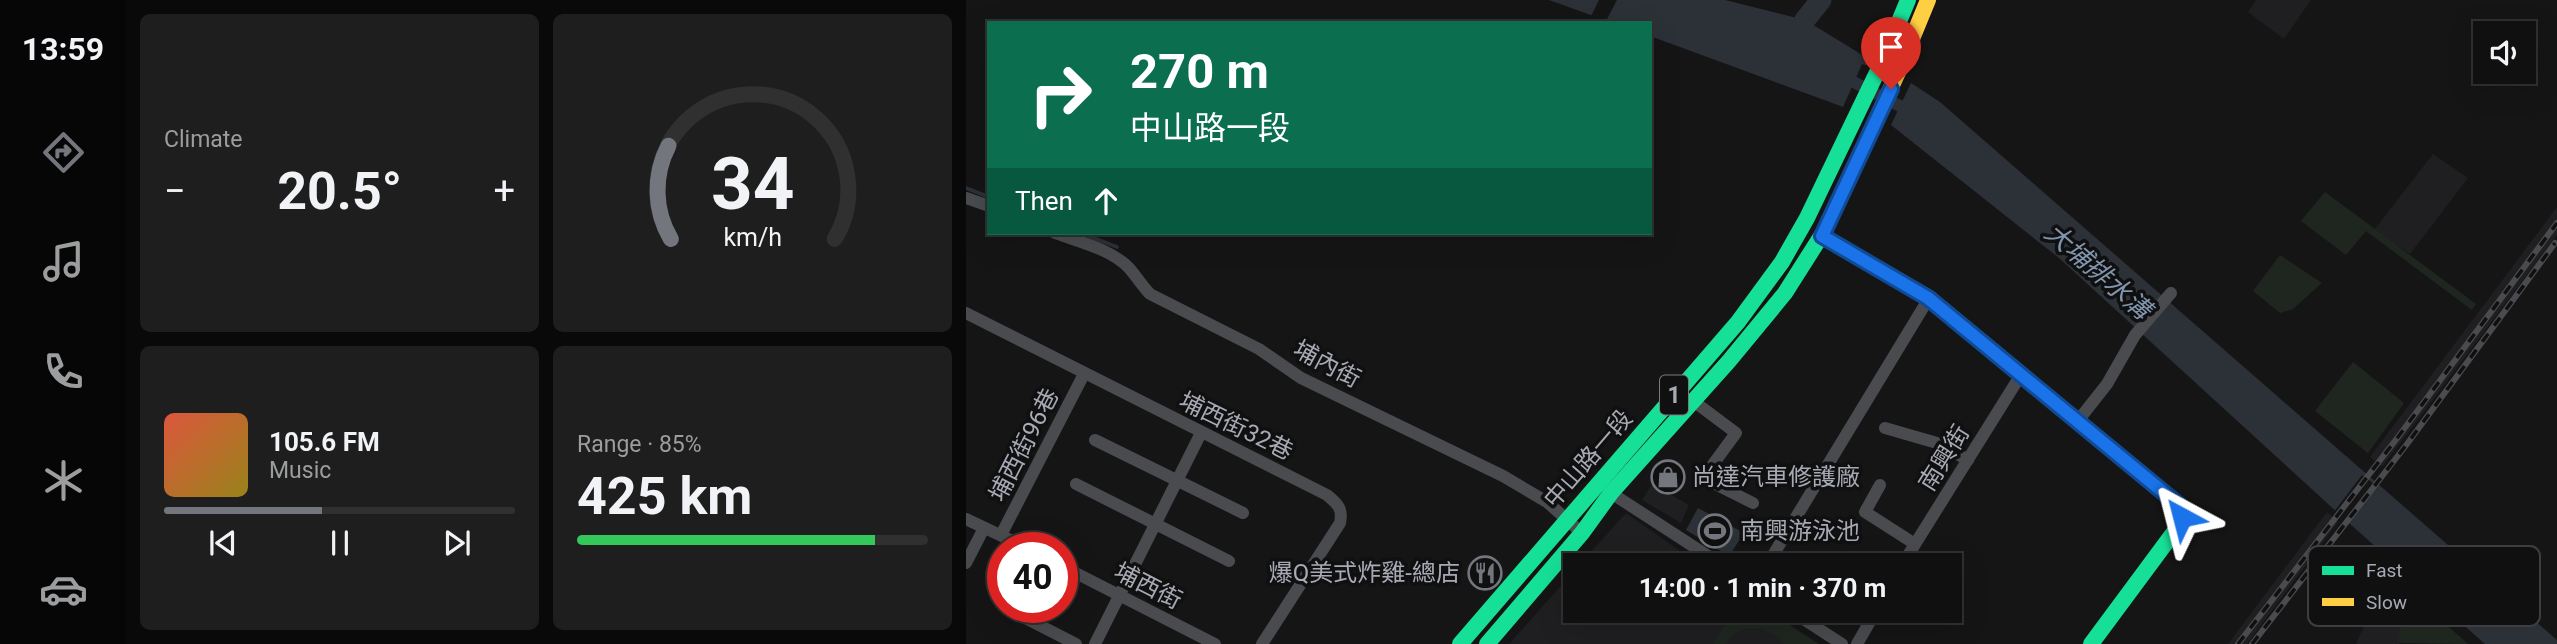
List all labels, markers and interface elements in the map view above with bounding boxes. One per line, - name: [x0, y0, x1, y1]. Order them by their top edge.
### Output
- pin: [1861, 17, 1921, 89]
- map controls: [2473, 21, 2536, 84]
- button: sound: [2473, 21, 2536, 84]
- icon: arrive: [1872, 28, 1910, 66]
- text: 13:59: [22, 30, 104, 68]
- text: 270 m: [1130, 43, 1269, 100]
- icon: right: [1015, 49, 1106, 140]
- text: 中山路一段: [1130, 109, 1290, 147]
- text: Climate: [164, 126, 243, 153]
- icon: directions: [39, 128, 88, 177]
- text: 34: [711, 141, 794, 227]
- text: 20.5°: [277, 161, 402, 222]
- text: −: [164, 169, 186, 213]
- text: +: [493, 169, 515, 213]
- icon: ahead: [1087, 182, 1125, 220]
- text: Then: [1015, 186, 1073, 216]
- water label: 大埔排水溝: [2039, 217, 2160, 328]
- text: km/h: [723, 223, 782, 252]
- icon: music: [39, 237, 88, 286]
- street label: 埔內街: [1289, 335, 1365, 393]
- icon: phone: [39, 347, 88, 396]
- road number: 1: [1660, 376, 1688, 414]
- street label: 埔西街96巷: [984, 384, 1064, 506]
- street label: 埔西街32巷: [1175, 386, 1297, 466]
- street label: 中山路一段: [1538, 405, 1638, 513]
- street label: 南興街: [1913, 420, 1975, 496]
- text: 105.6 FM: [269, 427, 380, 457]
- text: Range · 85%: [577, 431, 702, 458]
- icon: climate: [39, 456, 88, 505]
- text: Music: [269, 457, 331, 484]
- shop icon: 尚達汽車修護廠: [1649, 458, 1687, 496]
- place label: 尚達汽車修護廠: [1692, 463, 1860, 491]
- text: 425 km: [577, 466, 752, 527]
- position arrow: [2145, 480, 2219, 554]
- sports icon: 南興游泳池: [1696, 512, 1734, 550]
- place label: 南興游泳池: [1740, 517, 1860, 545]
- icon: previous: [204, 524, 242, 562]
- icon: pause: [321, 524, 359, 562]
- icon: next: [438, 524, 476, 562]
- speed limit sign: 40: [987, 532, 1078, 623]
- legend: [2308, 546, 2540, 626]
- restaurant icon: 爆Q美式炸雞-總店: [1466, 554, 1504, 592]
- street label: 埔西街: [1110, 557, 1186, 615]
- place label: 爆Q美式炸雞-總店: [1269, 559, 1460, 587]
- text: Fast: [2366, 559, 2403, 582]
- icon: car: [39, 565, 88, 614]
- text: 14:00 · 1 min · 370 m: [1639, 573, 1886, 603]
- text: Slow: [2366, 591, 2407, 614]

